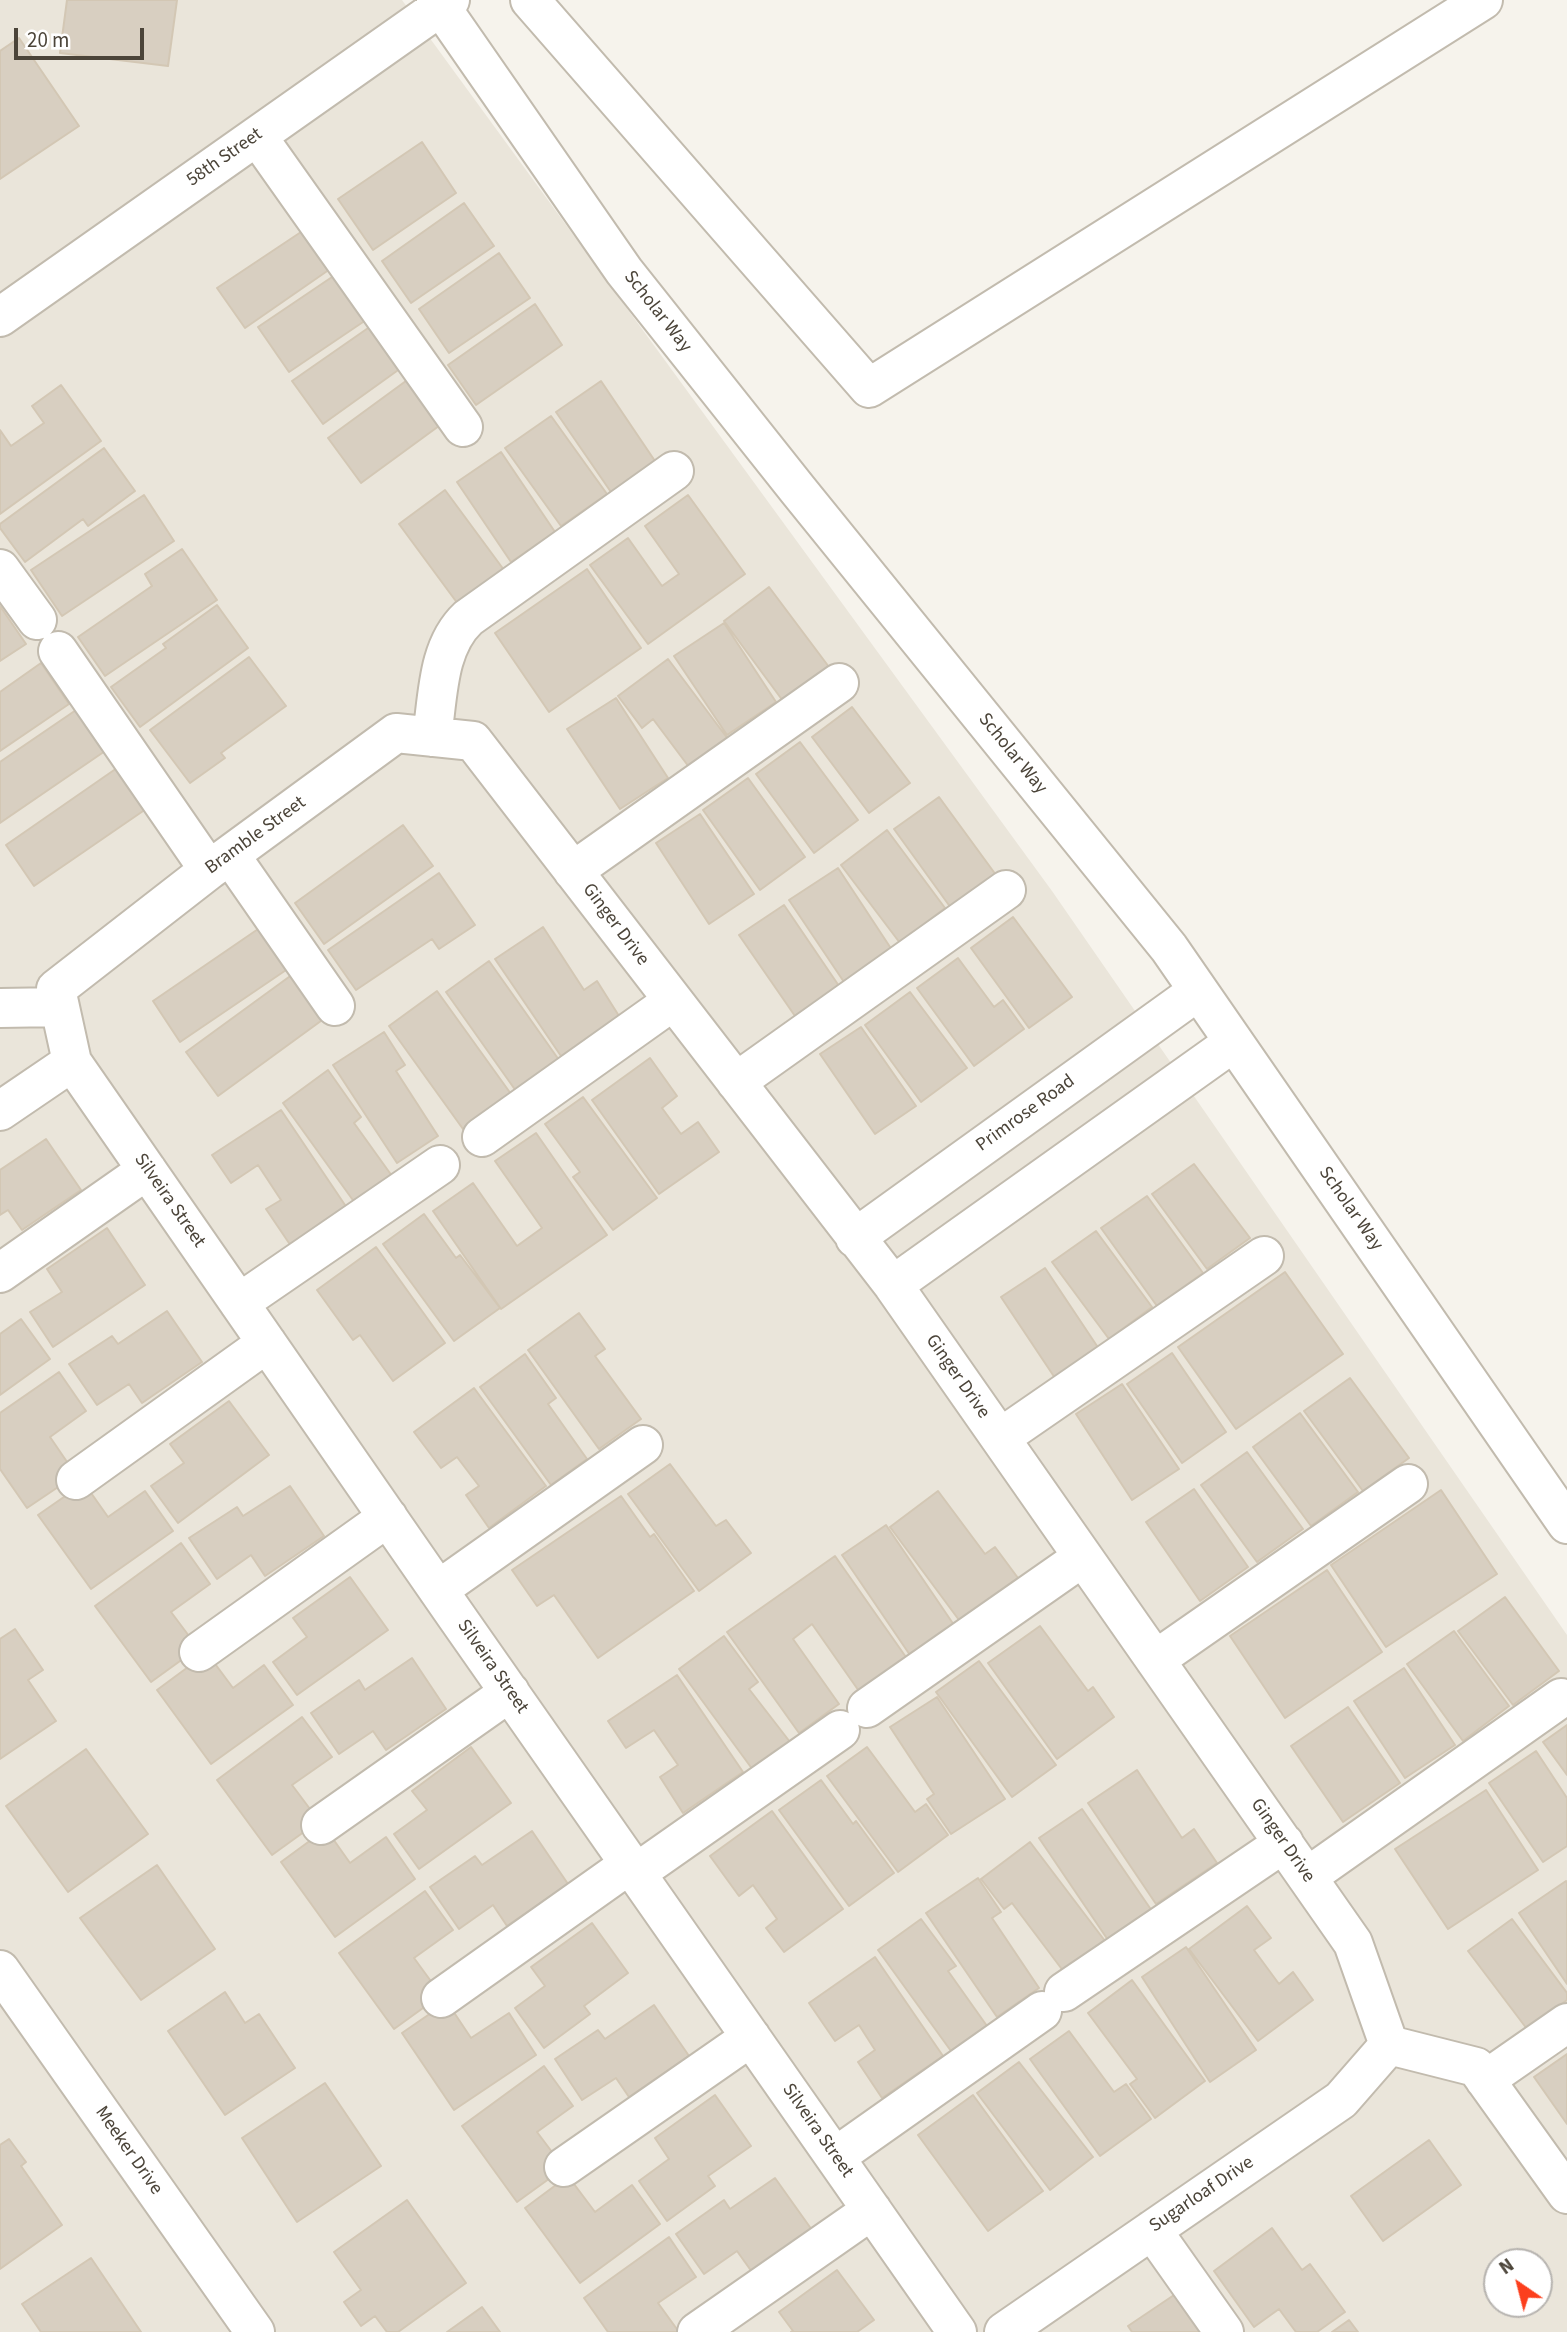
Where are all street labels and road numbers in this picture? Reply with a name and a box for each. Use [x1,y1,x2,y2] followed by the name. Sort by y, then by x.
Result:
[183,124,267,192] street label: 58th Street
[618,267,696,357] street label: Scholar Way
[973,709,1051,799] street label: Scholar Way
[201,792,311,880] street label: Bramble Street
[577,879,653,971] street label: Ginger Drive
[972,1071,1080,1157] street label: Primrose Road
[128,1150,210,1252] street label: Silveira Street
[1313,1163,1387,1255] street label: Scholar Way
[920,1331,994,1423] street label: Ginger Drive
[451,1616,533,1718] street label: Silveira Street
[1245,1795,1319,1887] street label: Ginger Drive
[776,2080,858,2182] street label: Silveira Street
[89,2102,167,2200] street label: Meeker Drive
[1146,2152,1258,2238] street label: Sugarloaf Drive

